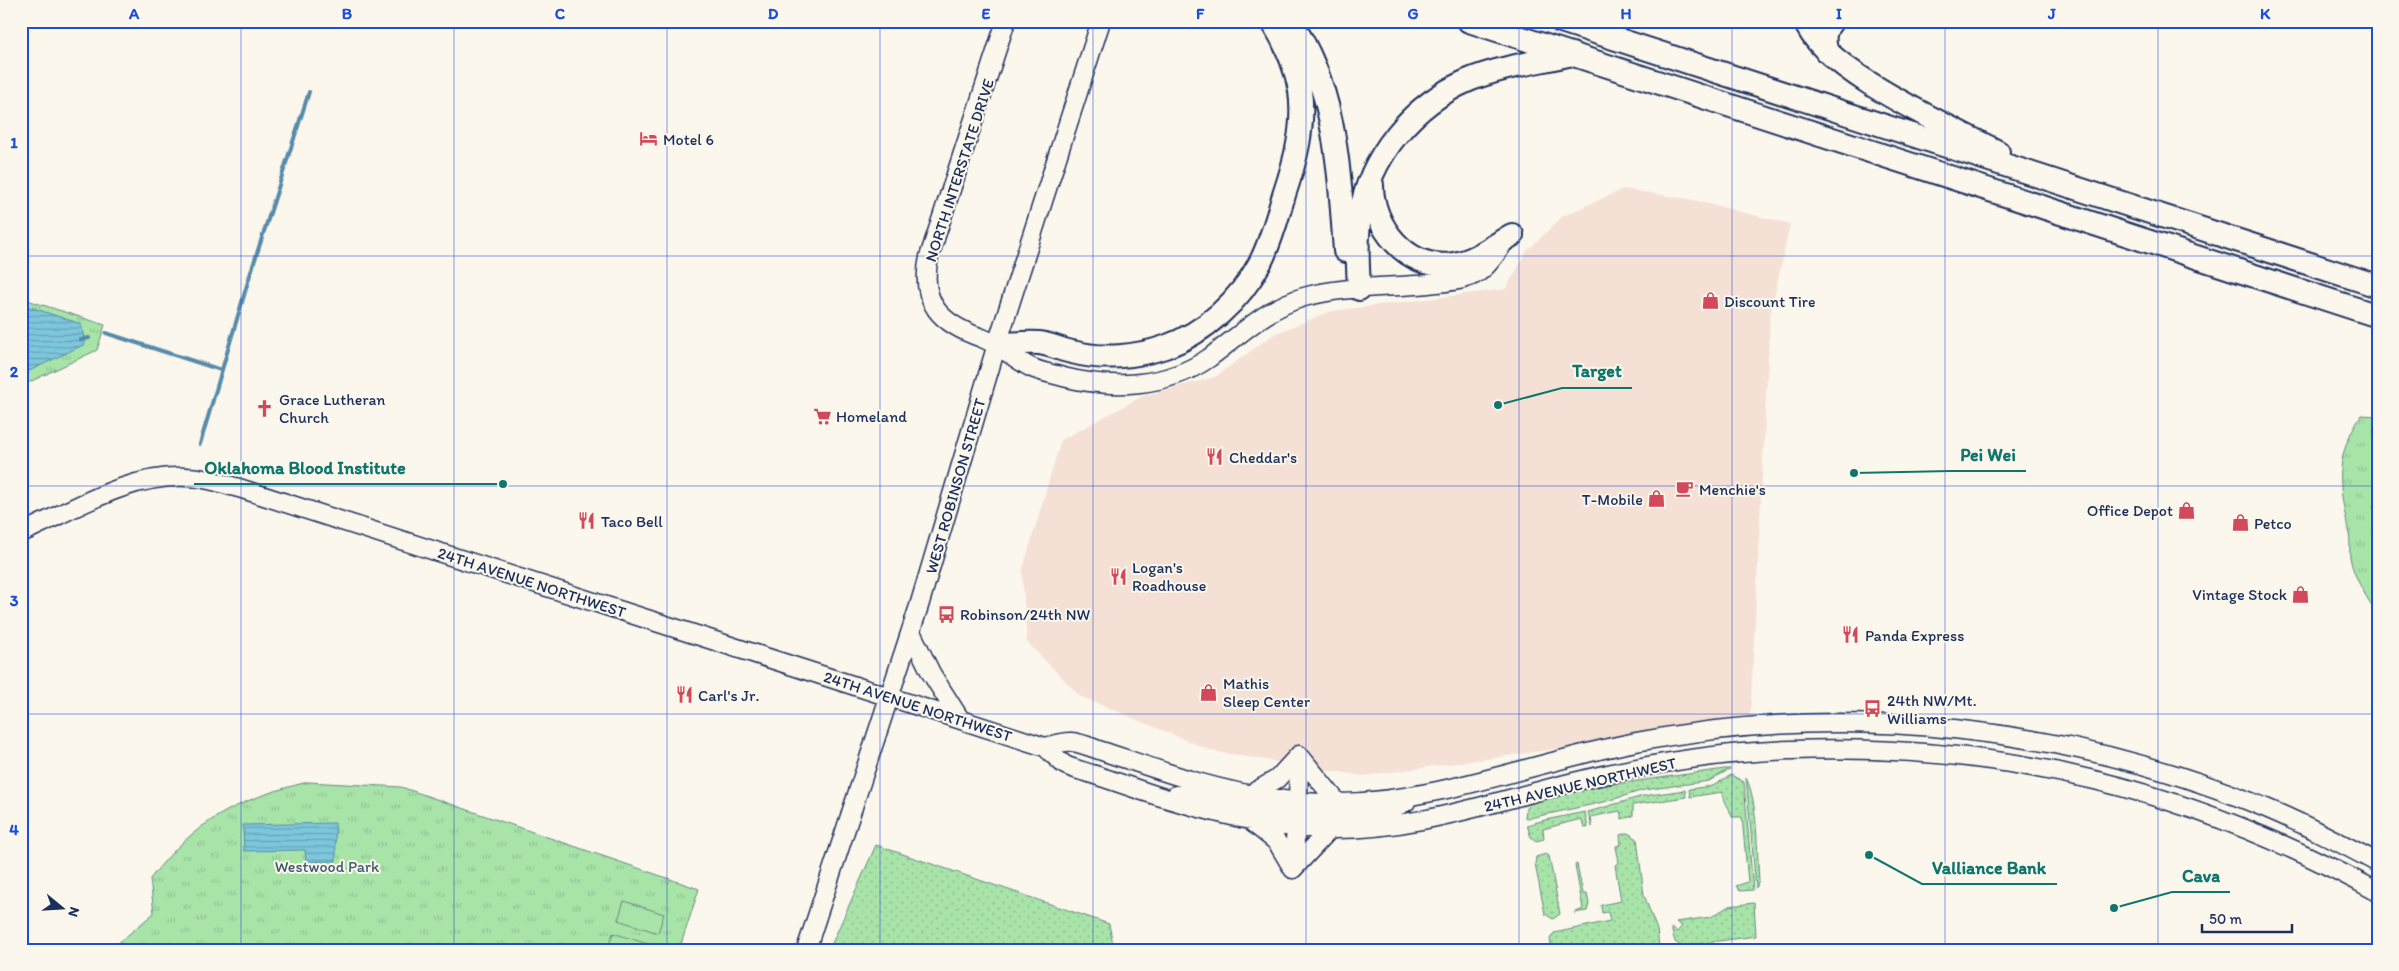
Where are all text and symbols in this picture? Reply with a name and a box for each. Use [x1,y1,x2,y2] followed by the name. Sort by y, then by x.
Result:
[128,4,140,23] text: A
[342,4,353,23] text: B
[555,4,566,23] text: C
[768,4,779,23] text: D
[982,4,991,23] text: E
[1196,4,1205,23] text: F
[1407,4,1419,23] text: G
[1620,4,1632,23] text: H
[1836,4,1842,23] text: I
[2047,4,2056,23] text: J
[2260,4,2271,23] text: K
[921,76,998,264] street label: NORTH INTERSTATE DRIVE
[639,129,659,149] hotel icon: Motel 6
[663,130,714,149] place label: Motel 6
[10,133,18,152] text: 1
[1700,291,1720,311] shop icon: Discount Tire
[1724,292,1816,311] place label: Discount Tire
[1562,355,1632,388] callout: Target
[1571,360,1622,382] text: Target
[10,362,19,381] text: 2
[279,390,385,427] place label: Grace Lutheran Church
[921,396,990,576] street label: WEST ROBINSON STREET
[255,398,275,418] church icon: Grace Lutheran Church
[812,406,832,426] supermarket icon: Homeland
[836,407,907,426] place label: Homeland
[1951,438,2026,471] callout: Pei Wei
[1960,444,2016,466] text: Pei Wei
[1205,447,1225,467] restaurant icon: Cheddar's
[1229,448,1297,467] place label: Cheddar's
[194,451,415,484] callout: Oklahoma Blood Institute
[204,457,406,479] text: Oklahoma Blood Institute
[1675,479,1695,499] cafe icon: Menchie's
[1699,480,1766,499] place label: Menchie's
[1647,489,1667,509] shop icon: T-Mobile
[1582,490,1643,509] place label: T-Mobile
[2177,500,2197,520] shop icon: Office Depot
[2087,501,2173,520] place label: Office Depot
[577,511,597,531] restaurant icon: Taco Bell
[601,512,663,531] place label: Taco Bell
[2230,513,2250,533] shop icon: Petco
[2254,514,2292,533] place label: Petco
[435,543,628,622] street label: 24TH AVENUE NORTHWEST
[1132,558,1206,595] place label: Logan's Roadhouse
[1108,566,1128,586] restaurant icon: Logan's Roadhouse
[2291,584,2311,604] shop icon: Vintage Stock
[2192,585,2288,604] place label: Vintage Stock
[10,591,19,610] text: 3
[936,604,956,624] bus stop icon: Robinson/24th NW
[960,605,1090,624] place label: Robinson/24th NW
[1841,625,1861,645] restaurant icon: Panda Express
[1865,626,1964,645] place label: Panda Express
[821,667,1014,746] street label: 24TH AVENUE NORTHWEST
[1223,674,1310,711] place label: Mathis Sleep Center
[1199,682,1219,702] shop icon: Mathis Sleep Center
[674,685,694,705] restaurant icon: Carl's Jr.
[698,686,759,705] place label: Carl's Jr.
[1887,691,1977,728] place label: 24th NW/Mt. Williams
[1863,699,1883,719] bus stop icon: 24th NW/Mt. Williams
[1482,753,1678,816] street label: 24TH AVENUE NORTHWEST
[9,820,19,839] text: 4
[1922,851,2057,884] callout: Valliance Bank
[275,857,380,876] park label: Westwood Park
[1932,857,2047,879] text: Valliance Bank
[2172,859,2230,892] callout: Cava
[2182,865,2220,887] text: Cava
[38,884,88,934] north arrow
[2202,901,2292,933] scale bar
[64,905,83,919] text: N
[2209,910,2242,928] text: 50 m

